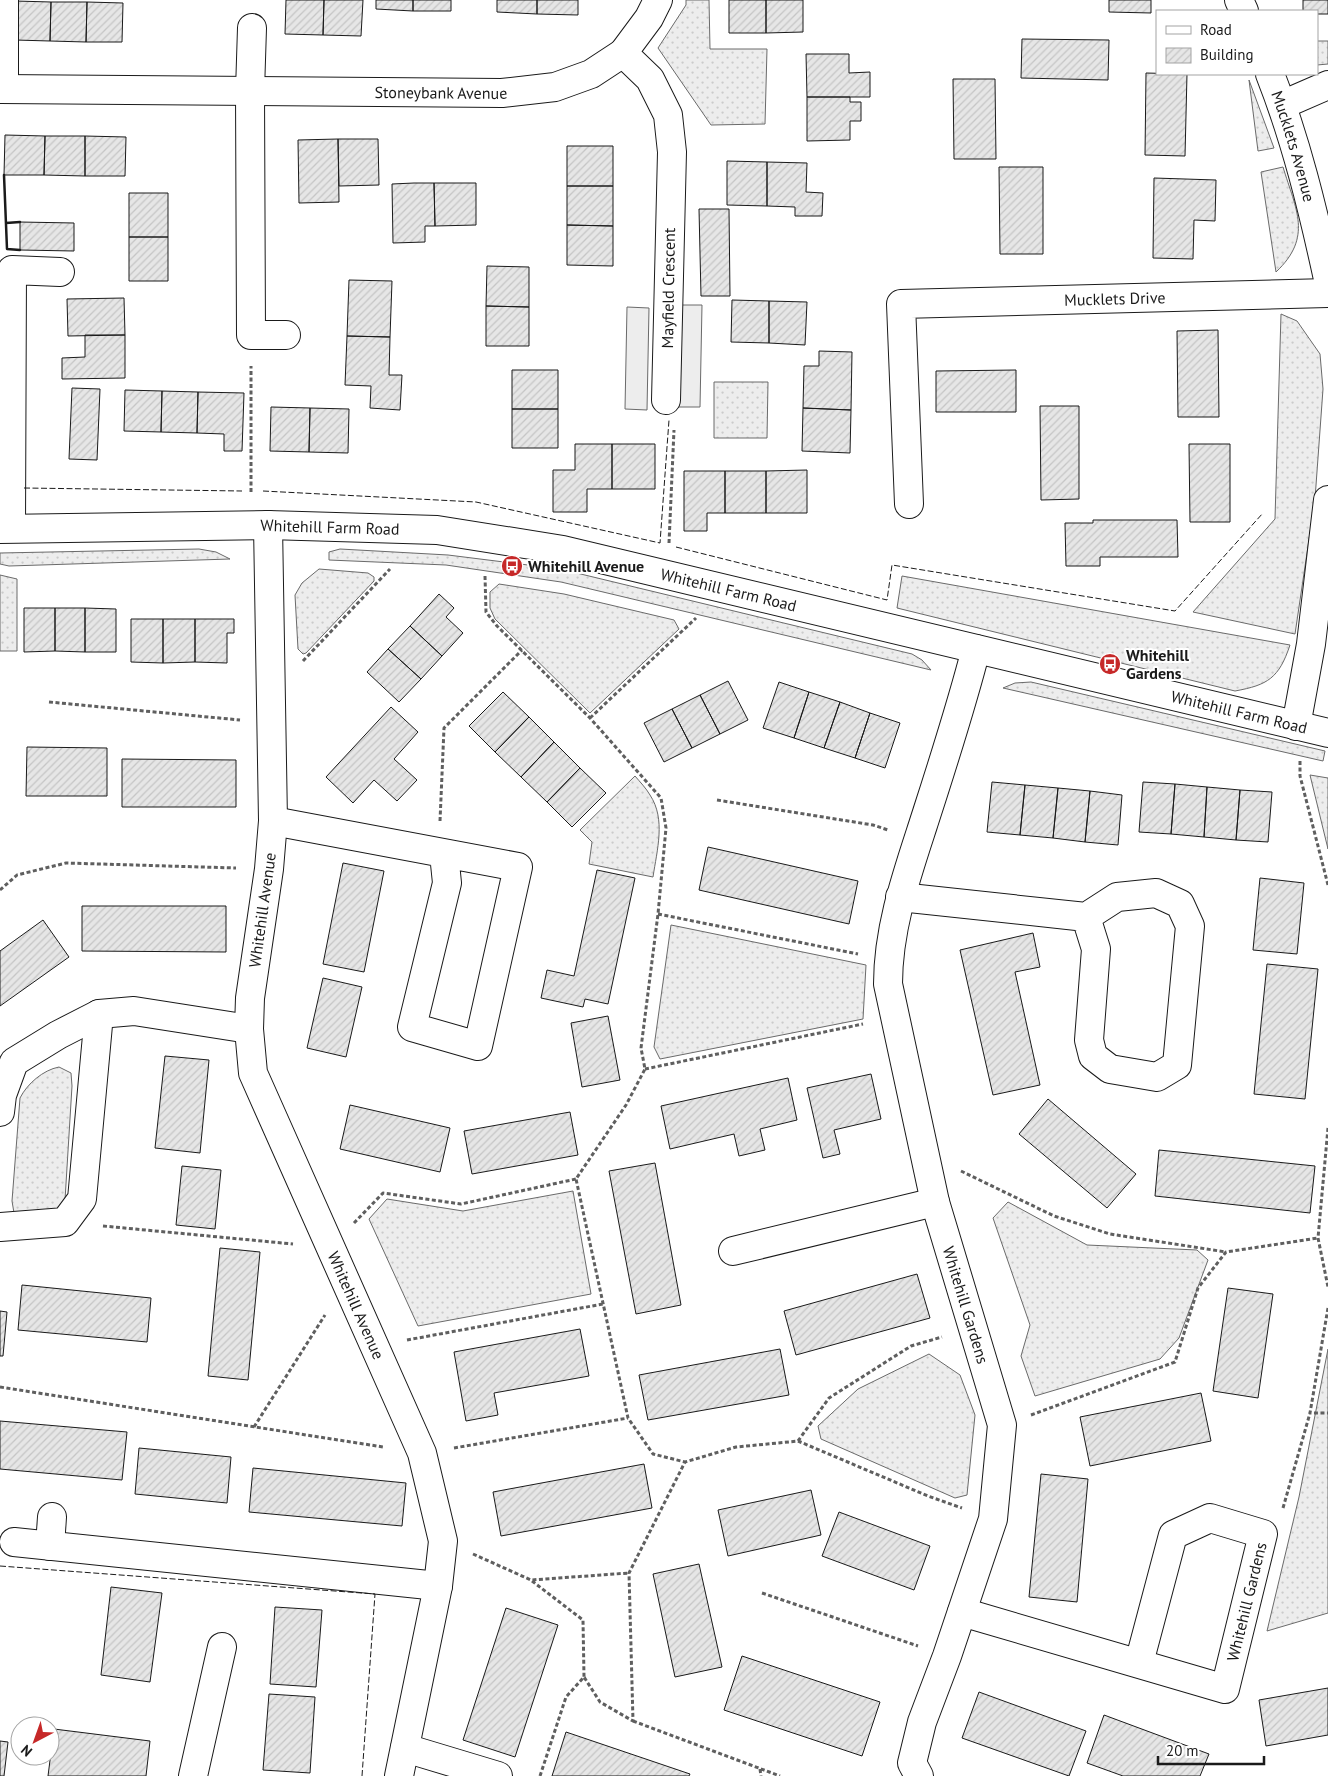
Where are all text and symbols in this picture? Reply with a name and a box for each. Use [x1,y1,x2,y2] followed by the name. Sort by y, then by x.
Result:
[1156,10,1318,75] legend
[1200,20,1232,39] text: Road
[1200,45,1254,64] text: Building
[375,82,508,103] street label: Stoneybank Avenue
[1267,88,1320,204] street label: Mucklets Avenue
[657,227,679,349] street label: Mayfield Crescent
[1064,287,1166,310] street label: Mucklets Drive
[260,515,400,539] street label: Whitehill Farm Road
[500,554,524,578] bus stop icon: Whitehill Avenue
[528,556,644,576] place label: Whitehill Avenue
[659,564,799,616] street label: Whitehill Farm Road
[1126,645,1189,683] place label: Whitehill Gardens
[1098,652,1122,676] bus stop icon: Whitehill Gardens
[1169,686,1309,738] street label: Whitehill Farm Road
[244,851,280,969] street label: Whitehill Avenue
[939,1244,993,1366] street label: Whitehill Gardens
[324,1248,389,1362] street label: Whitehill Avenue
[1222,1540,1271,1663] street label: Whitehill Gardens
[10,1716,60,1766] north arrow
[1158,1734,1264,1766] scale bar
[17,1741,36,1761] text: N
[1166,1741,1199,1760] text: 20 m

